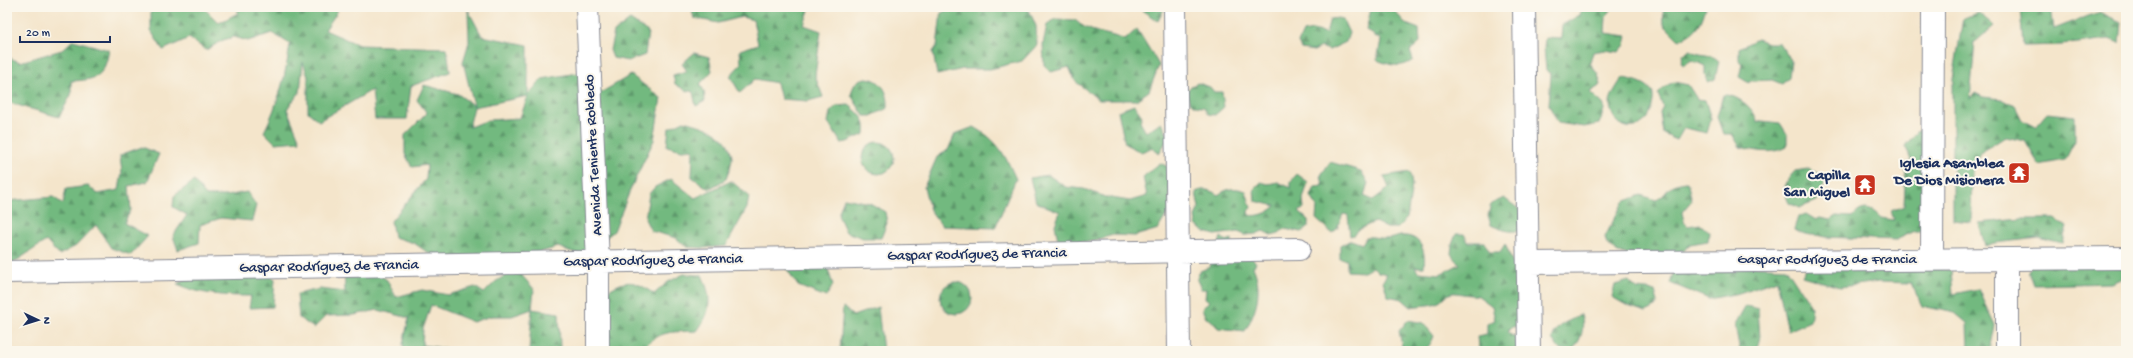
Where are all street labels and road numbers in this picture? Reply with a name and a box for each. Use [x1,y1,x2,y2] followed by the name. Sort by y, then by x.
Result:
[581,74,607,236] street label: Avenida Teniente Robledo
[887,244,1068,266] street label: Gaspar Rodríguez de Francia
[563,250,744,272] street label: Gaspar Rodríguez de Francia
[1737,251,1917,269] street label: Gaspar Rodríguez de Francia
[239,256,420,278] street label: Gaspar Rodríguez de Francia

